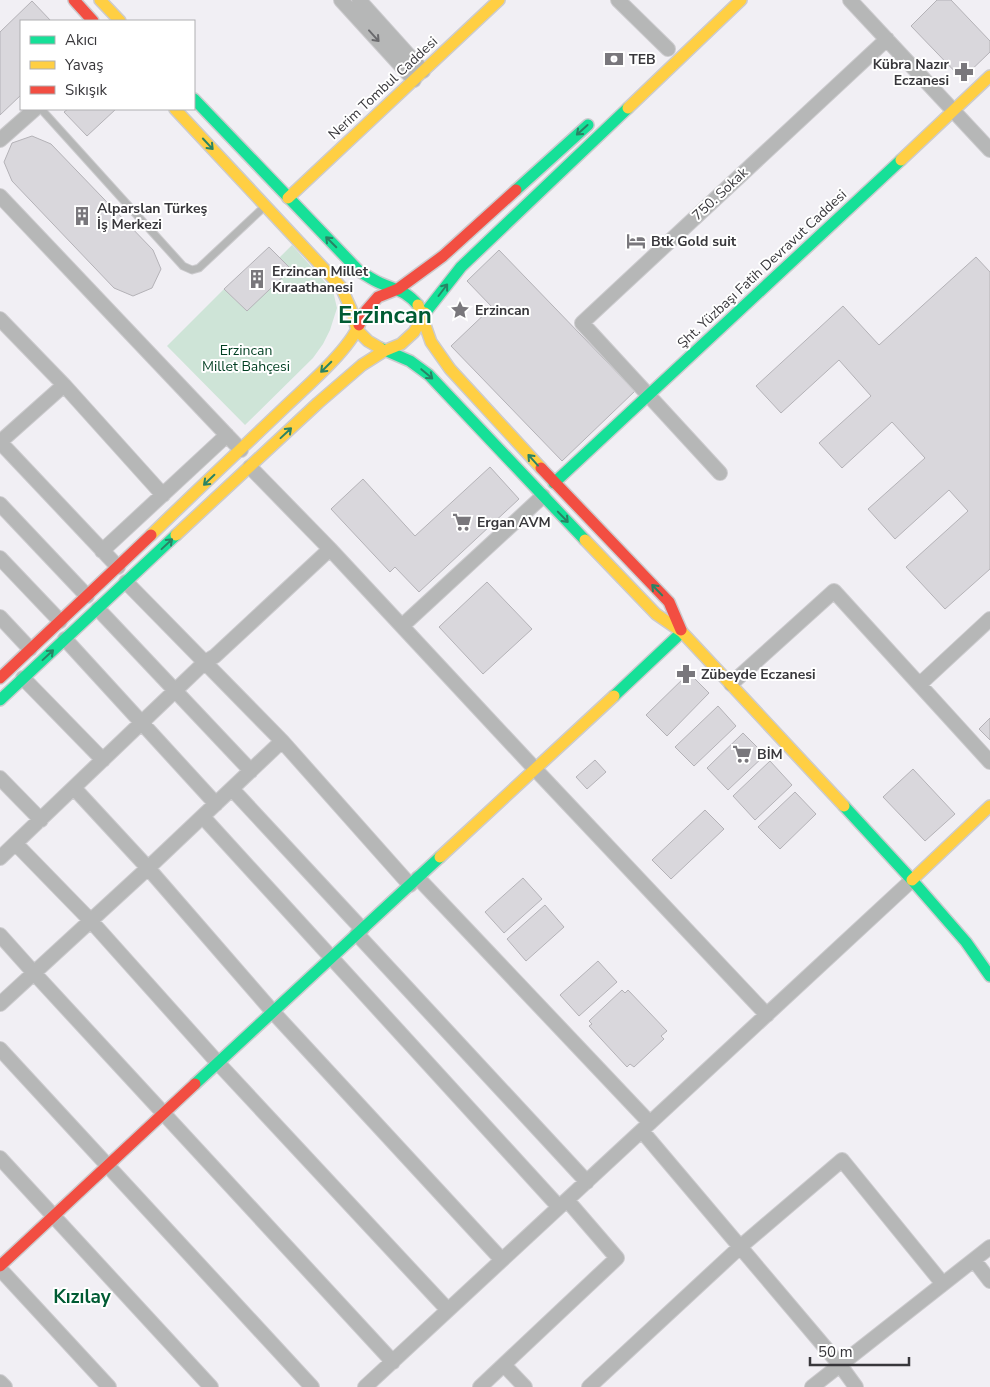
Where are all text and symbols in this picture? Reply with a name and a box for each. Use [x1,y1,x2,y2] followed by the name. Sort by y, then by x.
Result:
[20,20,195,110] legend
[65,30,97,50] text: Akıcı
[368,30,380,42] one-way arrow
[324,32,442,144] street label: Nerim Tombul Caddesi
[603,48,625,70] bank icon: TEB
[629,50,656,69] place label: TEB
[64,55,103,75] text: Yavaş
[873,55,950,90] place label: Kübra Nazır Eczanesi
[953,61,975,83] pharmacy icon: Kübra Nazır Eczanesi
[65,80,107,100] text: Sıkışık
[575,124,588,136] one-way arrow
[202,138,214,151] one-way arrow
[688,163,753,225] street label: 750. Sokak
[673,185,851,353] street label: Şht. Yüzbaşı Fatih Devravut Caddesi
[97,199,207,234] place label: Alparslan Türkeş İş Merkezi
[71,205,93,227] building icon: Alparslan Türkeş İş Merkezi
[625,230,647,252] hotel icon: Btk Gold suit
[651,232,737,251] place label: Btk Gold suit
[324,236,337,248] one-way arrow
[272,262,369,297] place label: Erzincan Millet Kıraathanesi
[246,268,268,290] building icon: Erzincan Millet Kıraathanesi
[437,284,448,297] one-way arrow
[338,299,432,331] district label: Erzincan
[449,299,471,321] place icon: Erzincan
[475,301,530,320] place label: Erzincan
[202,341,290,376] park label: Erzincan Millet Bahçesi
[320,361,332,374] one-way arrow
[420,368,433,379] one-way arrow
[280,427,293,439] one-way arrow
[527,454,539,467] one-way arrow
[202,474,215,486] one-way arrow
[451,511,473,533] supermarket icon: Ergan AVM
[557,511,569,523] one-way arrow
[477,513,551,532] place label: Ergan AVM
[161,538,174,550] one-way arrow
[651,584,663,597] one-way arrow
[42,649,55,661] one-way arrow
[675,663,697,685] pharmacy icon: Zübeyde Eczanesi
[701,665,816,684] place label: Zübeyde Eczanesi
[731,743,753,765] supermarket icon: BİM
[757,745,783,764] place label: BİM
[53,1284,112,1310] district label: Kızılay
[810,1334,909,1366] scale bar
[818,1342,853,1362] text: 50 m

